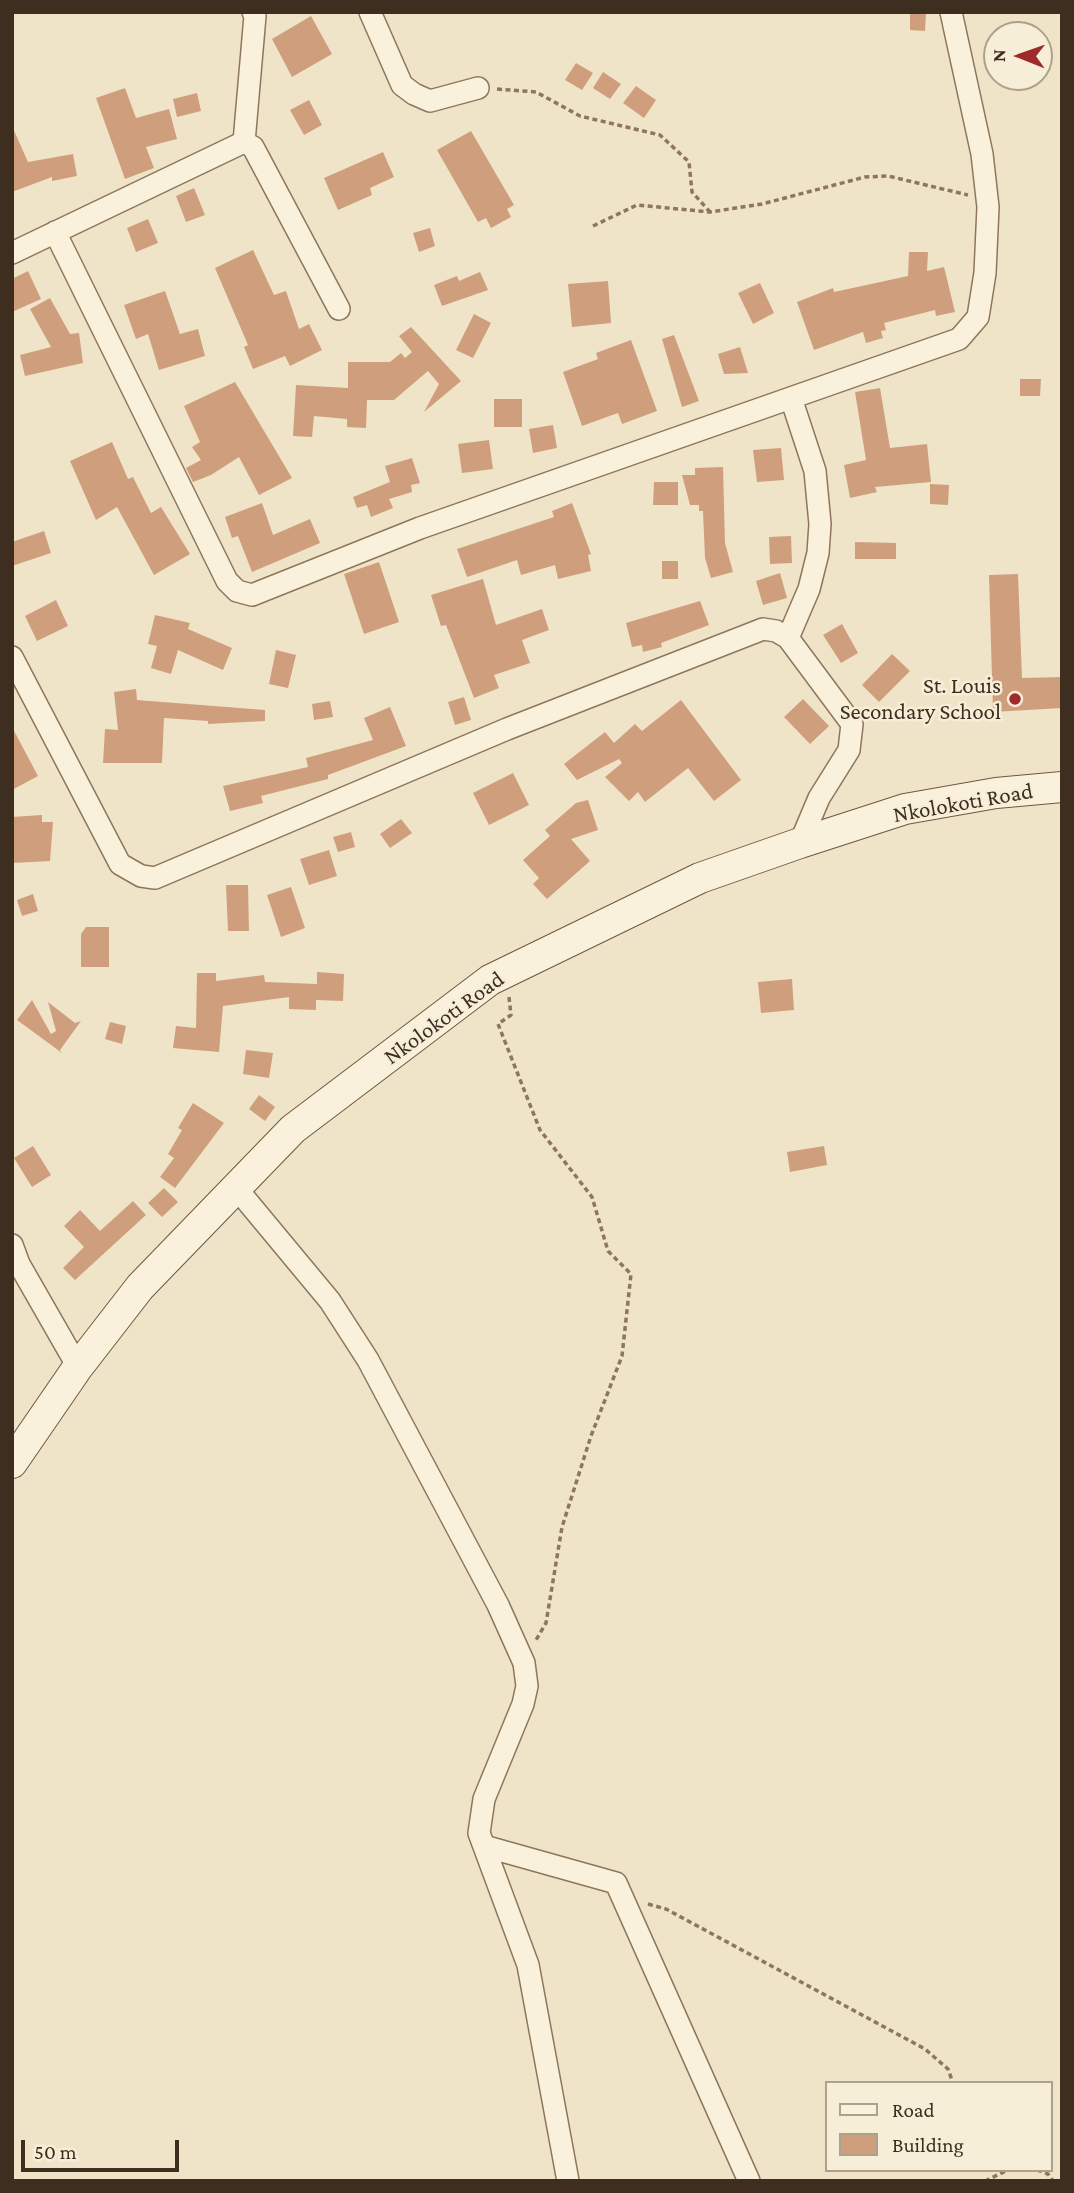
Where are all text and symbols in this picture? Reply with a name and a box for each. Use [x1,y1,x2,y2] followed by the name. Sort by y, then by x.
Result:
[983,21,1053,91] north arrow
[988,49,1009,62] text: N
[840,672,1001,726] place label: St. Louis Secondary School
[1007,691,1023,707] marker: St. Louis Secondary School
[891,777,1035,829] street label: Nkolokoti Road
[379,965,509,1071] street label: Nkolokoti Road
[825,2081,1053,2172] legend
[892,2098,935,2122] text: Road
[24,2126,182,2170] scale bar
[892,2133,964,2157] text: Building
[34,2140,77,2164] text: 50 m

